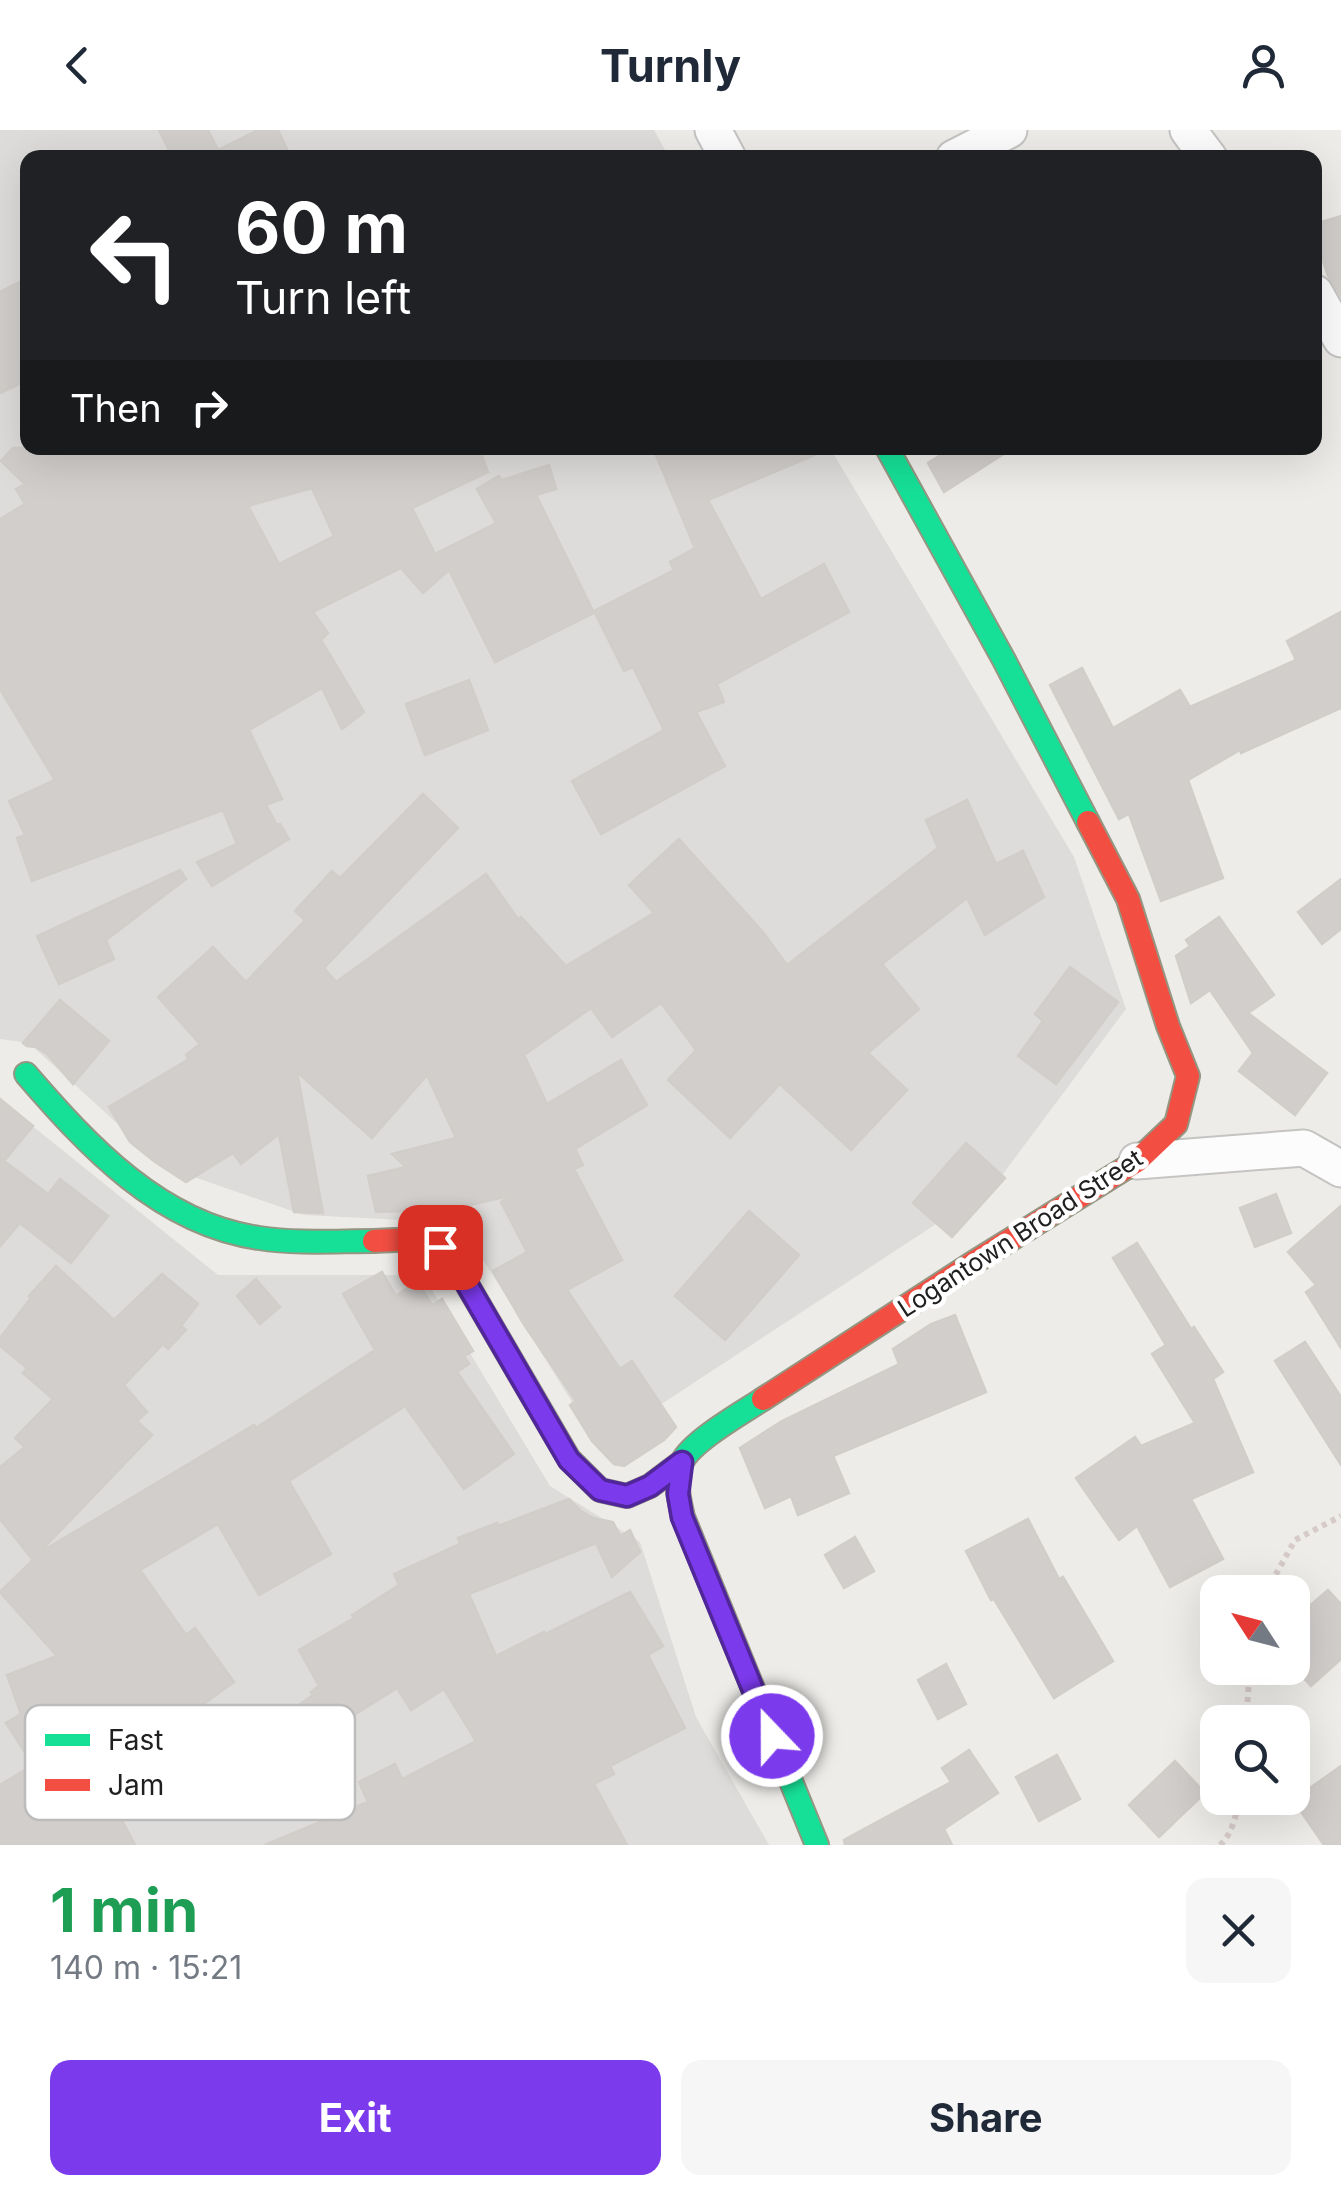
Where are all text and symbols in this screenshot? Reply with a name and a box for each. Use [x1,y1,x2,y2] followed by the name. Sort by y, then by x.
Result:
[50,38,105,93] icon: back
[600,38,741,93] text: Turnly
[1236,38,1291,93] icon: person
[235,185,408,270] text: 60 m
[70,190,200,320] icon: left
[235,270,411,325] text: Turn left
[182,380,237,435] icon: right
[70,385,162,431] text: Then
[892,1143,1148,1323] street label: Logantown Broad Street
[398,1205,483,1290] pin
[413,1220,468,1275] icon: arrive
[1200,1575,1310,1685] north arrow
[1200,1575,1310,1815] map controls
[720,1684,824,1788] position arrow
[25,1705,355,1820] legend
[1200,1705,1310,1815] button: search
[108,1723,164,1757] text: Fast
[108,1768,164,1802] text: Jam
[50,1874,198,1946] text: 1 min
[1186,1878,1291,1983] button: close
[50,1948,242,1987] text: 140 m · 15:21
[50,2060,661,2175] button: Exit
[681,2060,1291,2175] button: Share

